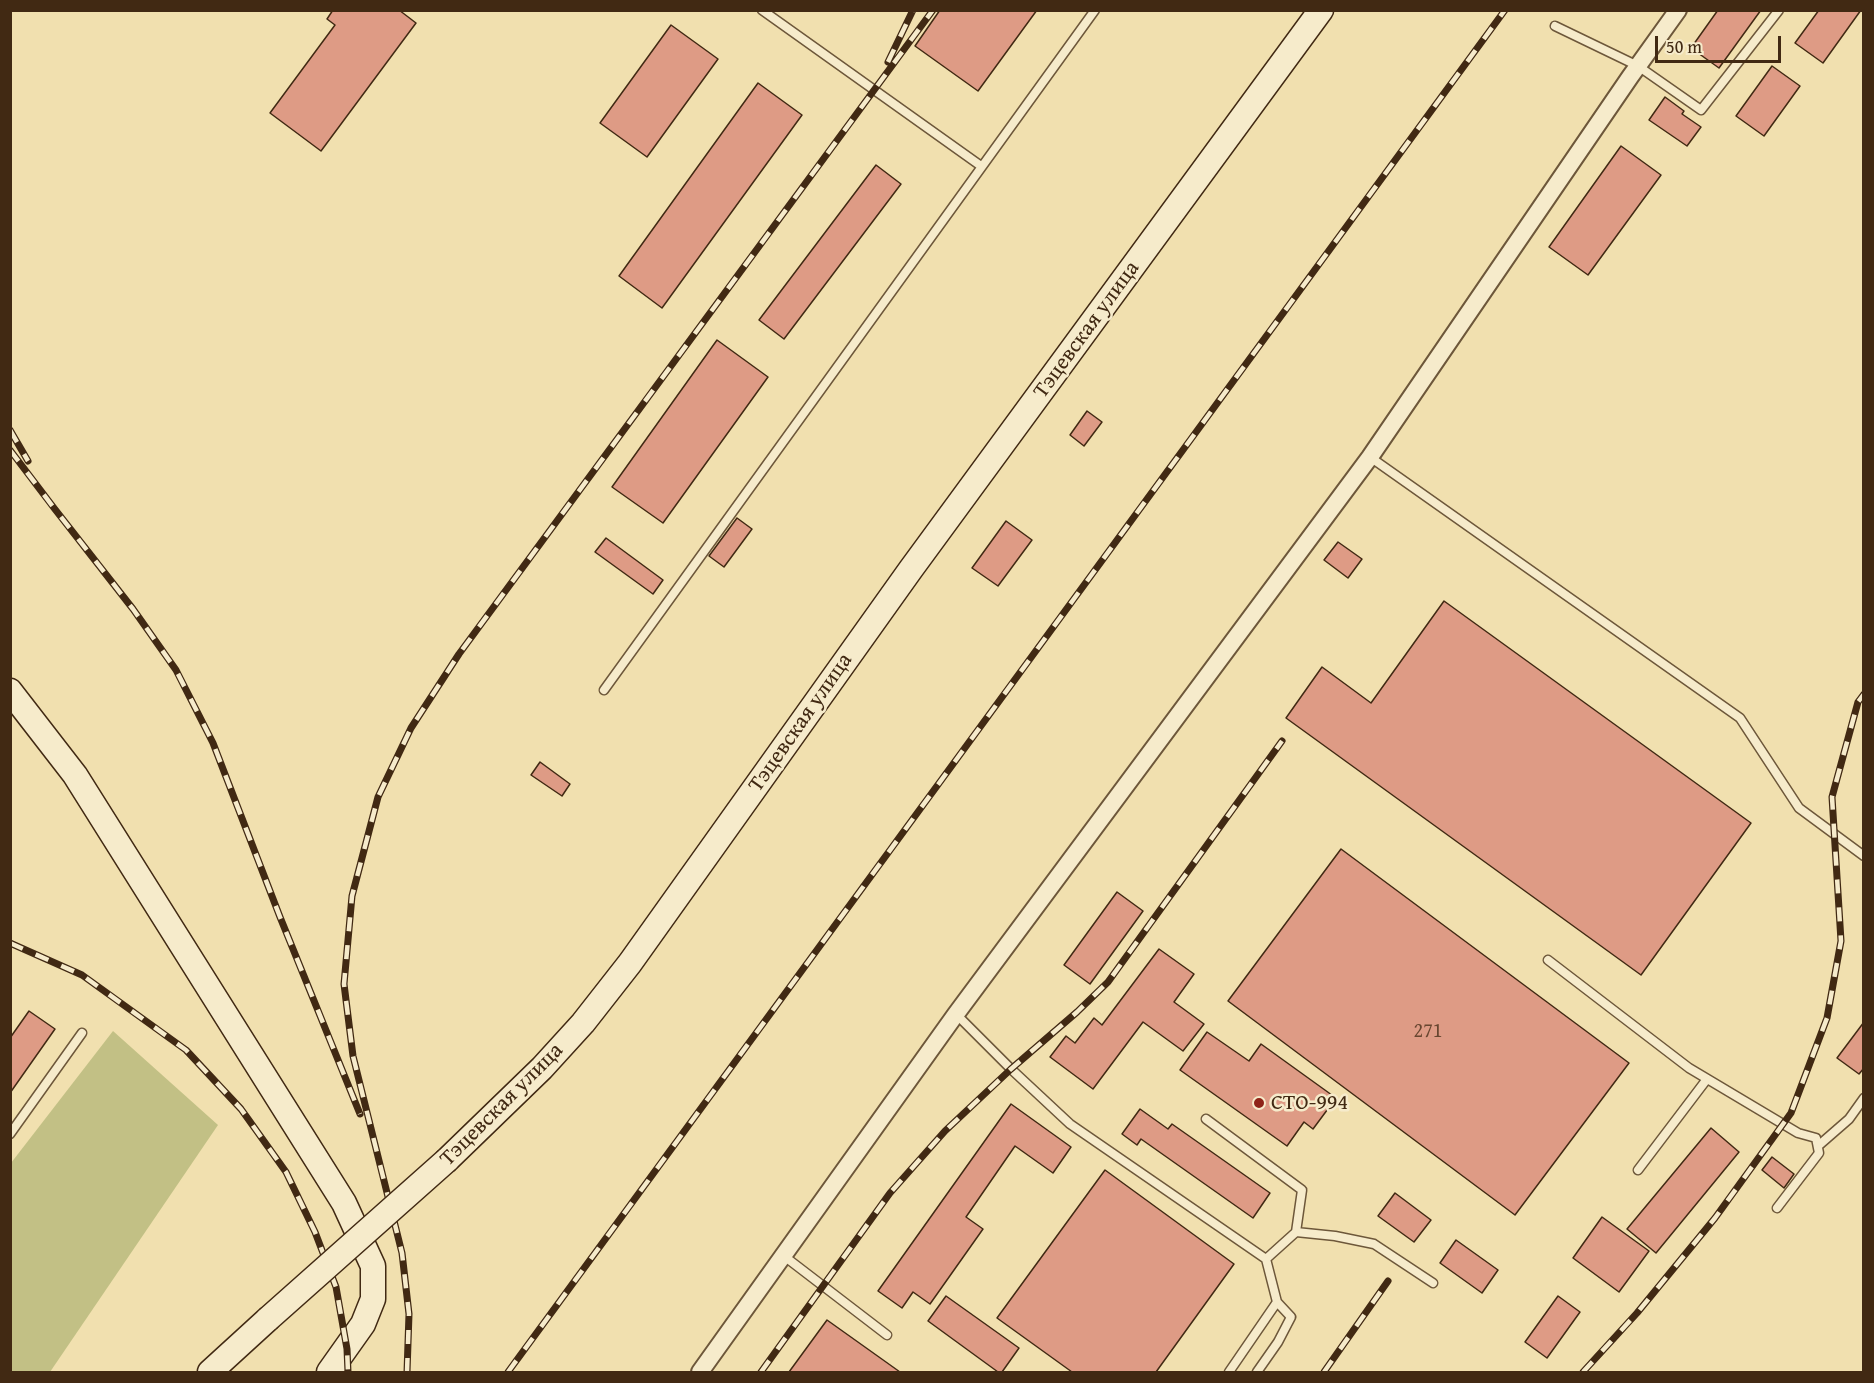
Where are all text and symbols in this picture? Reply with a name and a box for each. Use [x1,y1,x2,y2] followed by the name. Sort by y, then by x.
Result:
[1658,24,1784,62] scale bar
[1666,33,1702,60] text: 50 m
[1028,256,1146,404] street label: Тэцевская улица
[743,649,859,797] street label: Тэцевская улица
[1414,1020,1442,1044] house number: 271
[435,1038,569,1172] street label: Тэцевская улица
[1271,1090,1348,1116] place label: СТО-994
[1252,1096,1266,1110] marker: СТО-994

